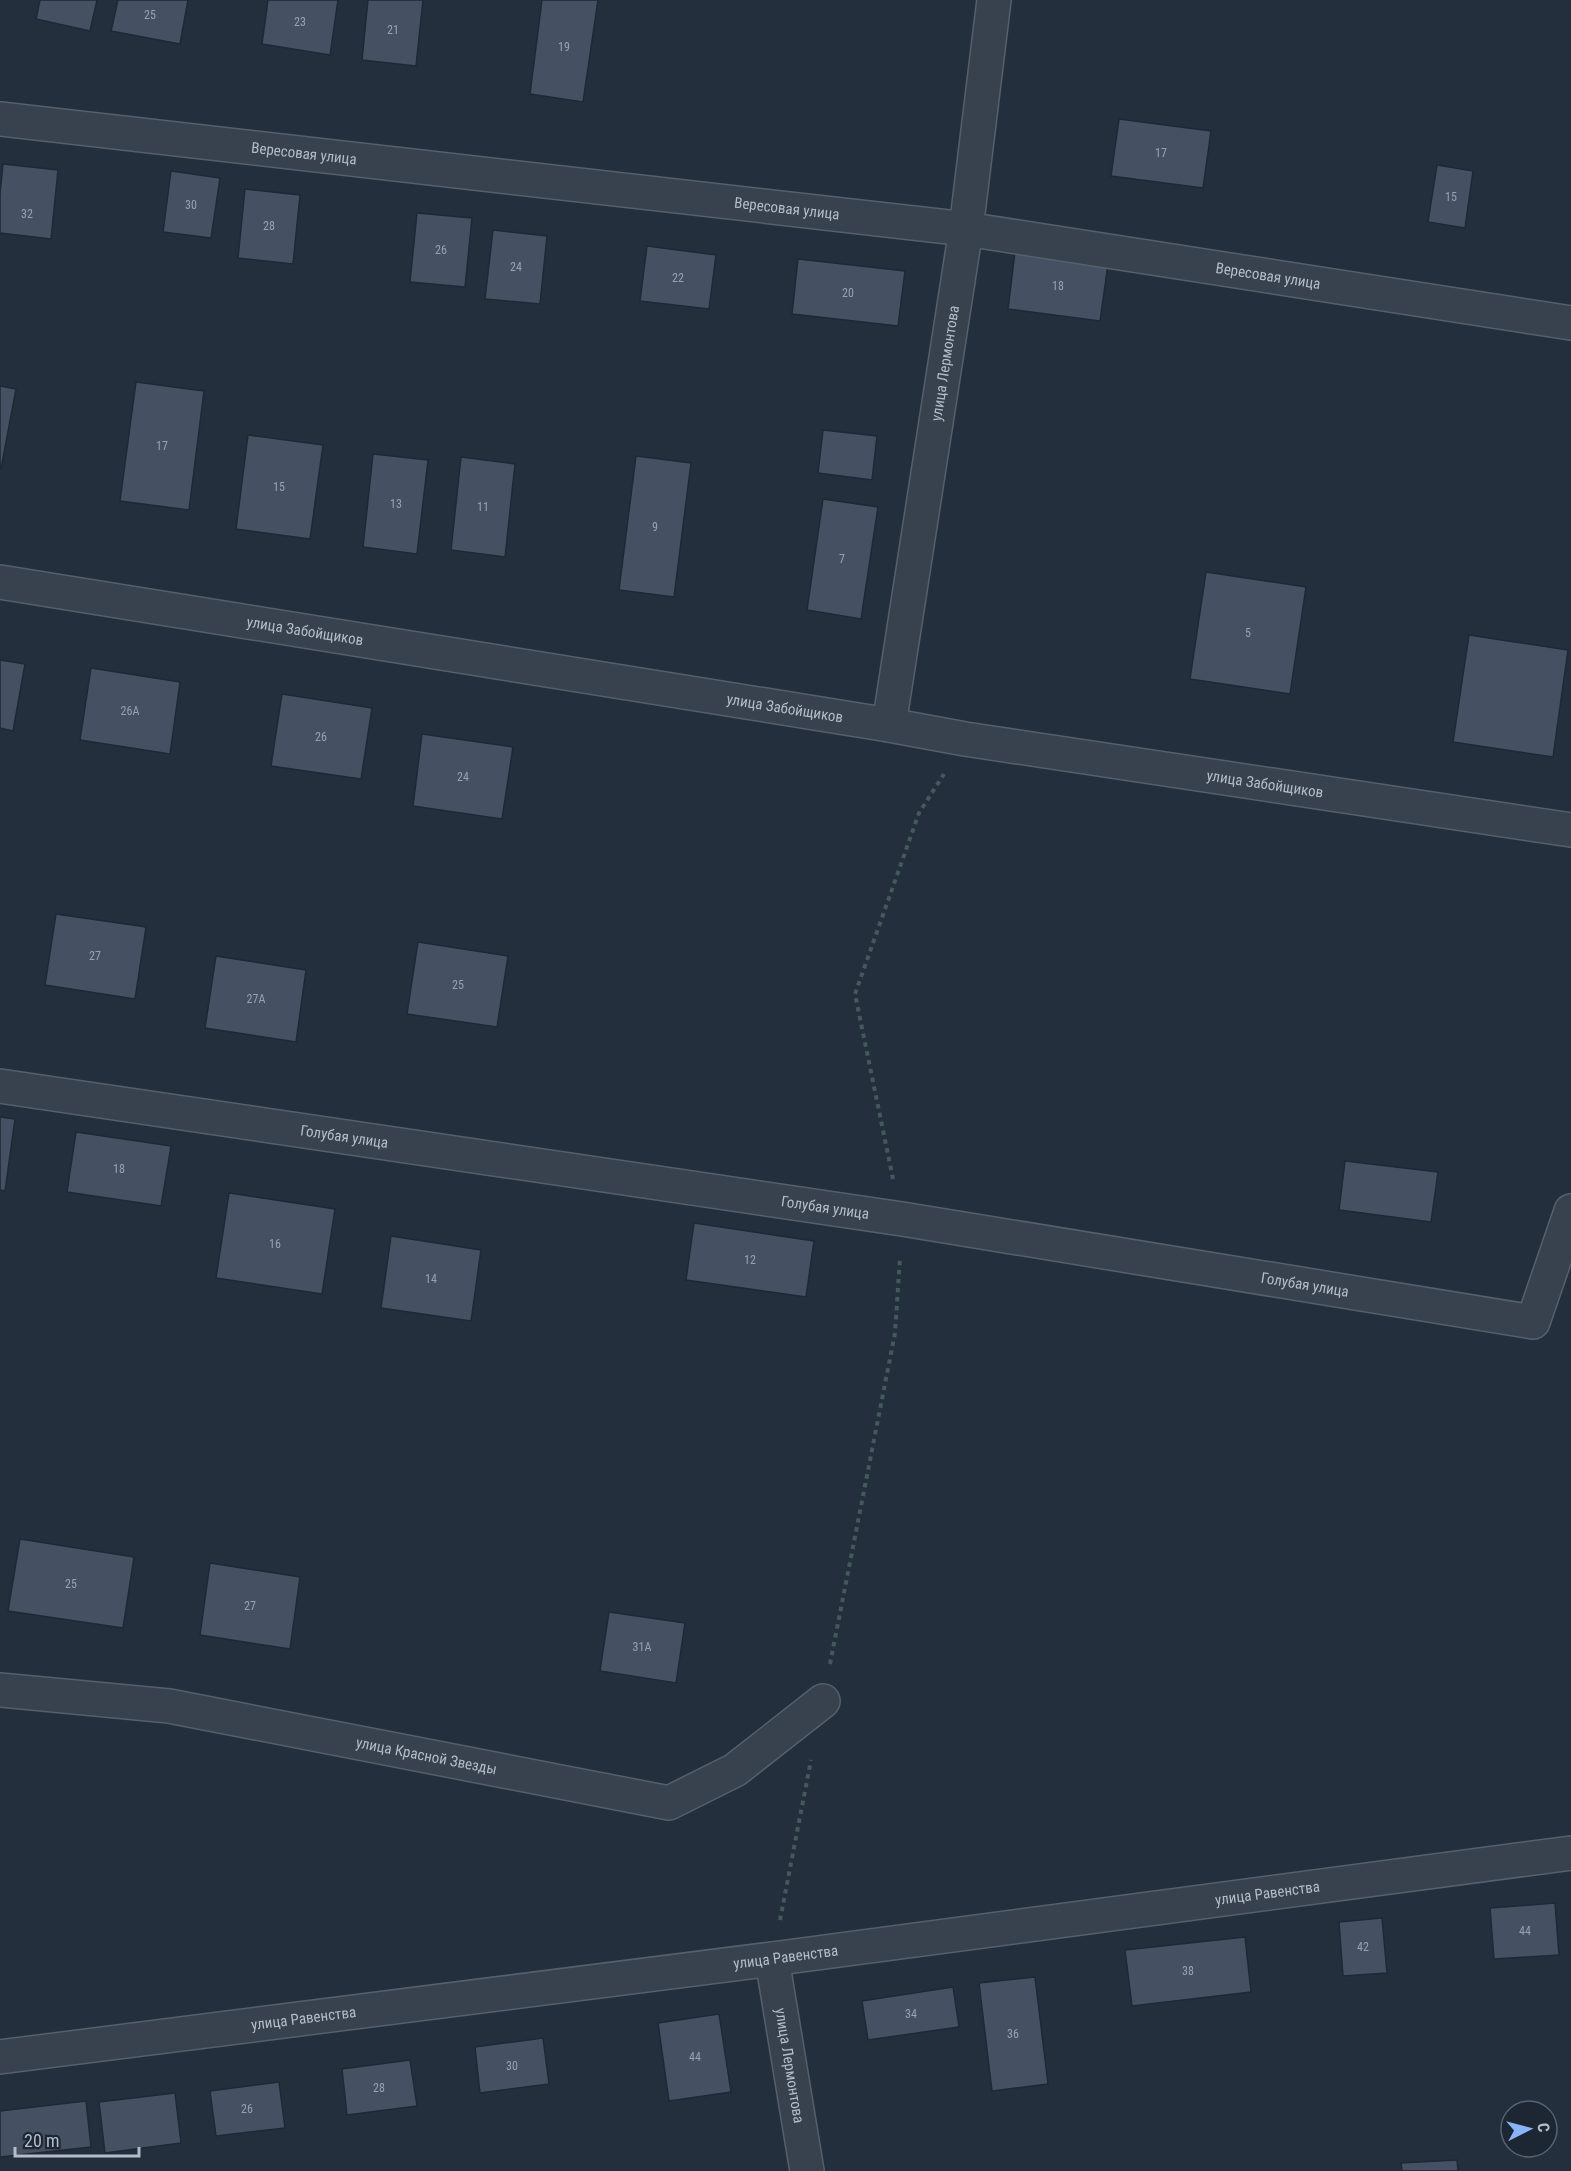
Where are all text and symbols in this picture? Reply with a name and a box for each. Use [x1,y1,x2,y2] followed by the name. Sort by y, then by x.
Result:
[144,8,156,22] house number: 25
[294,15,306,29] house number: 23
[387,23,399,37] house number: 21
[558,40,570,54] house number: 19
[250,139,358,169] street label: Вересовая улица
[1155,146,1167,160] house number: 17
[1445,190,1457,204] house number: 15
[733,194,841,224] street label: Вересовая улица
[185,198,197,212] house number: 30
[21,207,33,221] house number: 32
[263,219,275,233] house number: 28
[435,243,447,257] house number: 26
[1214,259,1322,293] street label: Вересовая улица
[510,260,522,274] house number: 24
[672,271,684,285] house number: 22
[1052,279,1064,293] house number: 18
[842,286,854,300] house number: 20
[927,304,963,422] street label: улица Лермонтова
[156,439,168,453] house number: 17
[273,480,285,494] house number: 15
[390,497,402,511] house number: 13
[477,500,489,514] house number: 11
[652,520,658,534] house number: 9
[839,552,845,566] house number: 7
[245,613,365,649] street label: улица Забойщиков
[1245,626,1251,640] house number: 5
[725,690,844,726] street label: улица Забойщиков
[121,704,139,718] house number: 26А
[315,730,327,744] house number: 26
[1205,766,1325,802] street label: улица Забойщиков
[457,770,469,784] house number: 24
[89,949,101,963] house number: 27
[452,978,464,992] house number: 25
[247,992,265,1006] house number: 27А
[299,1121,389,1152] street label: Голубая улица
[113,1162,125,1176] house number: 18
[780,1192,870,1223] street label: Голубая улица
[269,1237,281,1251] house number: 16
[744,1253,756,1267] house number: 12
[1260,1269,1350,1301] street label: Голубая улица
[425,1272,437,1286] house number: 14
[65,1577,77,1591] house number: 25
[244,1599,256,1613] house number: 27
[633,1640,651,1654] house number: 31А
[354,1733,498,1778] street label: улица Красной Звезды
[1214,1877,1321,1909] street label: улица Равенства
[1519,1924,1531,1938] house number: 44
[1357,1940,1369,1954] house number: 42
[732,1941,839,1973] street label: улица Равенства
[1182,1964,1194,1978] house number: 38
[250,2003,357,2034] street label: улица Равенства
[771,2007,808,2125] street label: улица Лермонтова
[905,2007,917,2021] house number: 34
[1007,2027,1019,2041] house number: 36
[689,2050,701,2064] house number: 44
[506,2059,518,2073] house number: 30
[373,2081,385,2095] house number: 28
[1499,2099,1559,2159] north arrow
[241,2102,253,2116] house number: 26
[15,2120,140,2158] scale bar
[1533,2122,1553,2133] text: С
[24,2130,59,2151] text: 20 m

